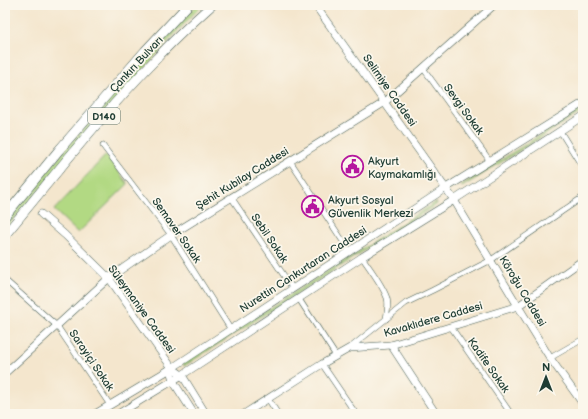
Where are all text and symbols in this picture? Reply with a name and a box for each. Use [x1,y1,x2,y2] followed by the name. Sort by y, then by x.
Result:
[107,34,166,95] street label: Çankırı Bulvarı
[360,52,419,129] street label: Selimiye Caddesi
[441,81,487,138] street label: Sevgi Sokak
[88,108,120,124] road number: D140
[193,145,291,212] street label: Şehit Kubilay Caddesi
[339,154,365,180] public building icon: Akyurt Kaymakamlığı
[368,155,436,181] place label: Akyurt Kaymakamlığı
[300,193,326,219] public building icon: Akyurt Sosyal Güvenlik Merkezi
[328,194,413,220] place label: Akyurt Sosyal Güvenlik Merkezi
[149,195,204,266] street label: Semaver Sokak
[248,211,291,266] street label: Sebil Sokak
[237,224,369,315] street label: Nurettin Cankurtaran Caddesi
[496,254,549,329] street label: Köroğu Caddesi
[105,263,178,356] street label: Süleymaniye Caddesi
[382,299,484,340] street label: Kavaklıdere Caddesi
[66,327,117,394] street label: Sarayiçi Sokak
[465,335,513,396] street label: Kadife Sokak
[526,357,566,397] north arrow
[542,361,550,374] text: N

